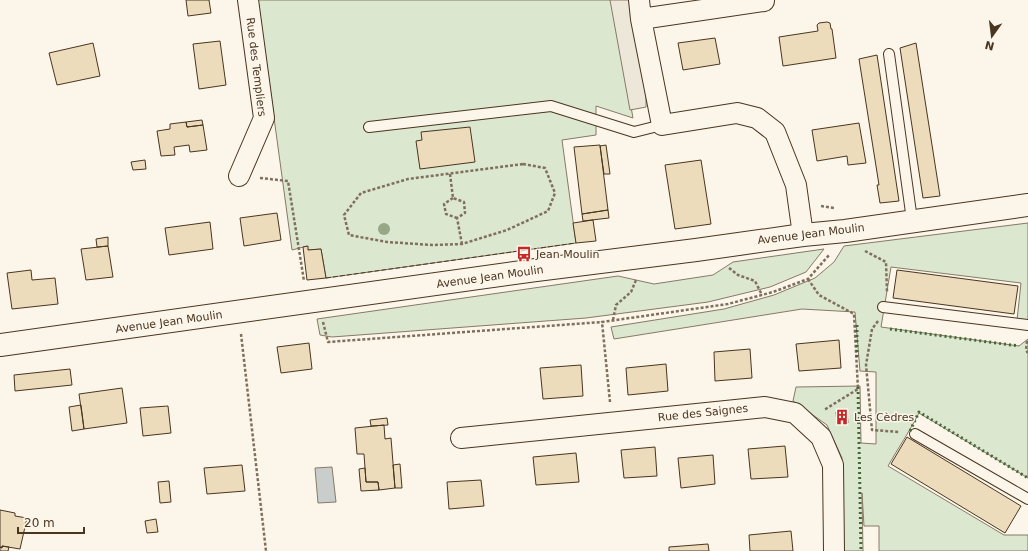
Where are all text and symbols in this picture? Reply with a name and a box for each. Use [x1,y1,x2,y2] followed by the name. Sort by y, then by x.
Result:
[972,16,1012,56] north arrow
[243,17,269,118] street label: Rue des Templiers
[984,38,996,53] text: N
[757,221,865,247] street label: Avenue Jean Moulin
[515,245,533,263] bus stop icon: Jean Moulin
[535,248,600,261] place label: Jean Moulin
[436,263,544,291] street label: Avenue Jean Moulin
[115,308,223,336] street label: Avenue Jean Moulin
[657,402,749,424] street label: Rue des Saignes
[833,408,851,426] building icon: Les Cèdres
[854,411,914,424] place label: Les Cèdres
[18,509,84,535] scale bar
[24,516,55,530] text: 20 m

